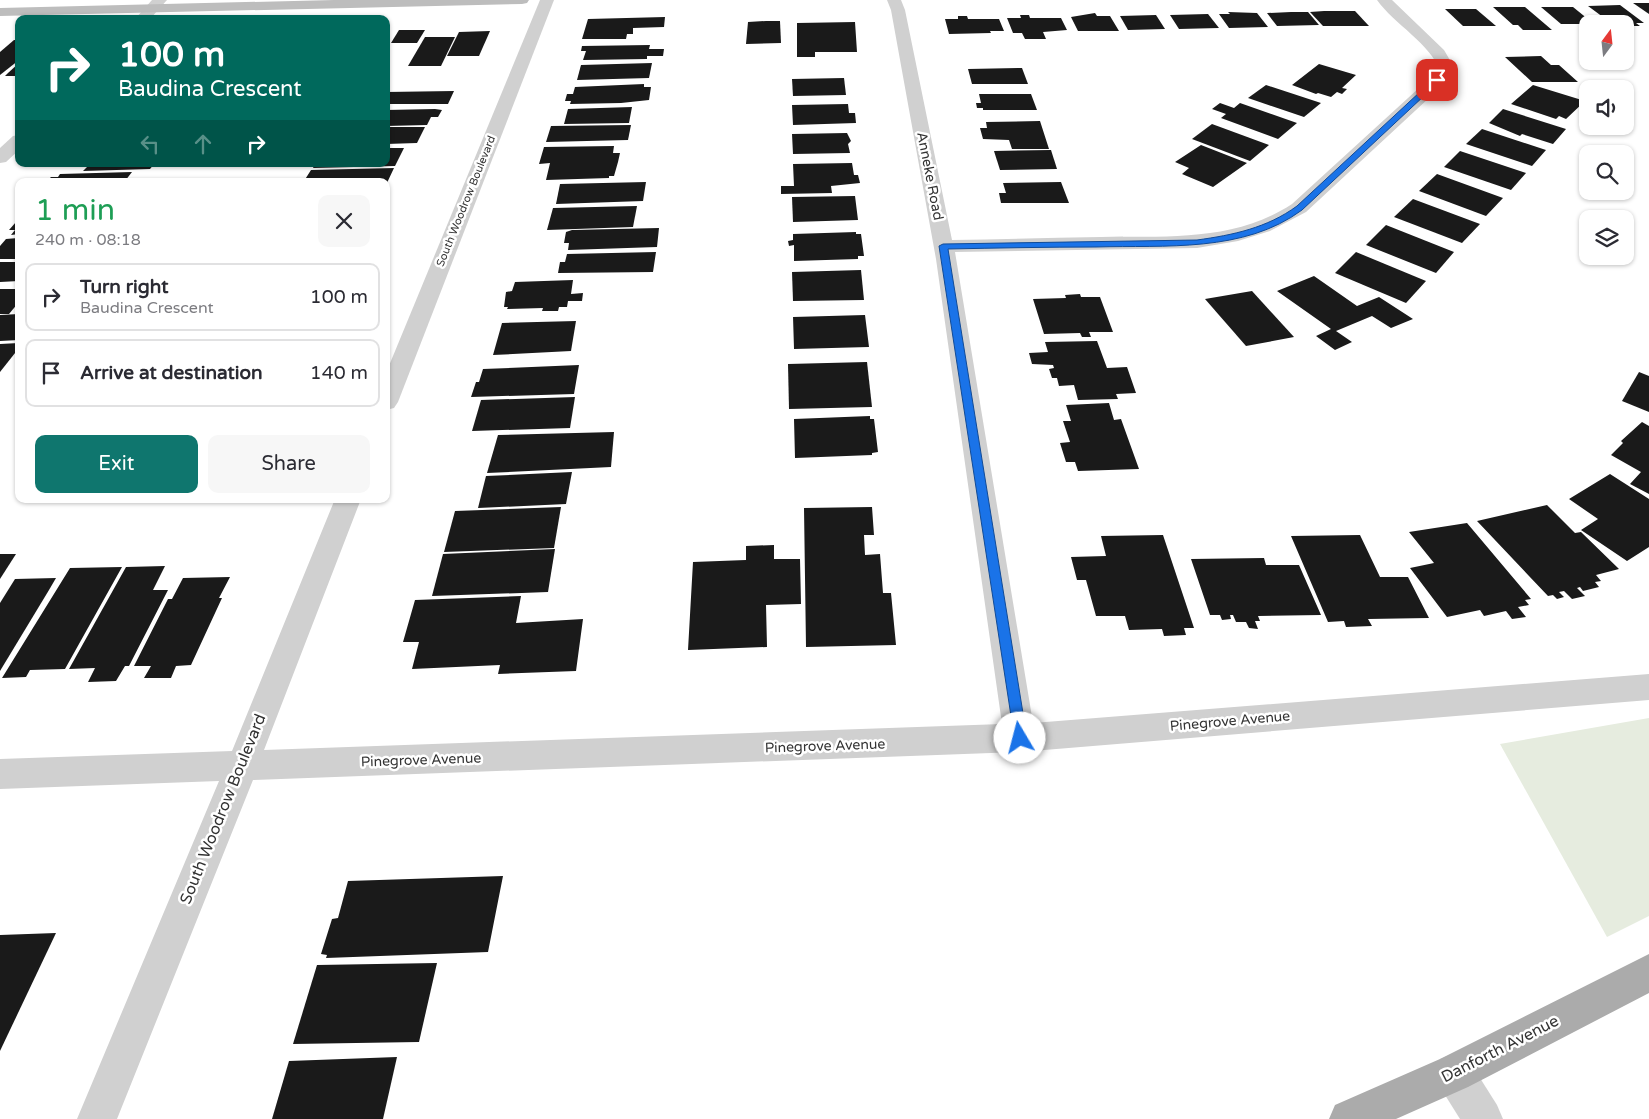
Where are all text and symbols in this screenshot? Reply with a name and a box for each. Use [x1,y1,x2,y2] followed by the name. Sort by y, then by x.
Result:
[1579,15,1634,70] north arrow
[1579,15,1634,265] map controls
[118,34,225,76] text: 100 m
[35,35,100,100] icon: right
[1416,59,1458,101] pin
[1423,66,1451,94] icon: arrive
[118,76,302,102] text: Baudina Crescent
[1579,80,1634,135] button: sound
[136,130,164,158] icon: left
[189,130,217,158] icon: ahead
[242,130,270,158] icon: right
[913,130,947,222] street label: Anneke Road
[434,134,498,268] street label: South Woodrow Boulevard
[1579,145,1634,200] button: search
[35,192,115,229] text: 1 min
[318,195,370,247] button: close
[1579,210,1634,265] button: layers
[35,230,141,250] text: 240 m · 08:18
[80,276,168,298] text: Turn right
[37,283,65,311] icon: right
[310,286,368,308] text: 100 m
[80,298,214,318] text: Baudina Crescent
[37,359,65,387] icon: arrive
[80,362,263,384] text: Arrive at destination
[310,362,368,384] text: 140 m
[35,435,198,493] button: Exit
[208,435,370,493] button: Share
[1169,707,1291,735] street label: Pinegrove Avenue
[176,711,270,907] street label: South Woodrow Boulevard
[993,711,1045,763] position arrow
[764,735,886,757] street label: Pinegrove Avenue
[360,749,482,771] street label: Pinegrove Avenue
[1438,1011,1562,1087] street label: Danforth Avenue

